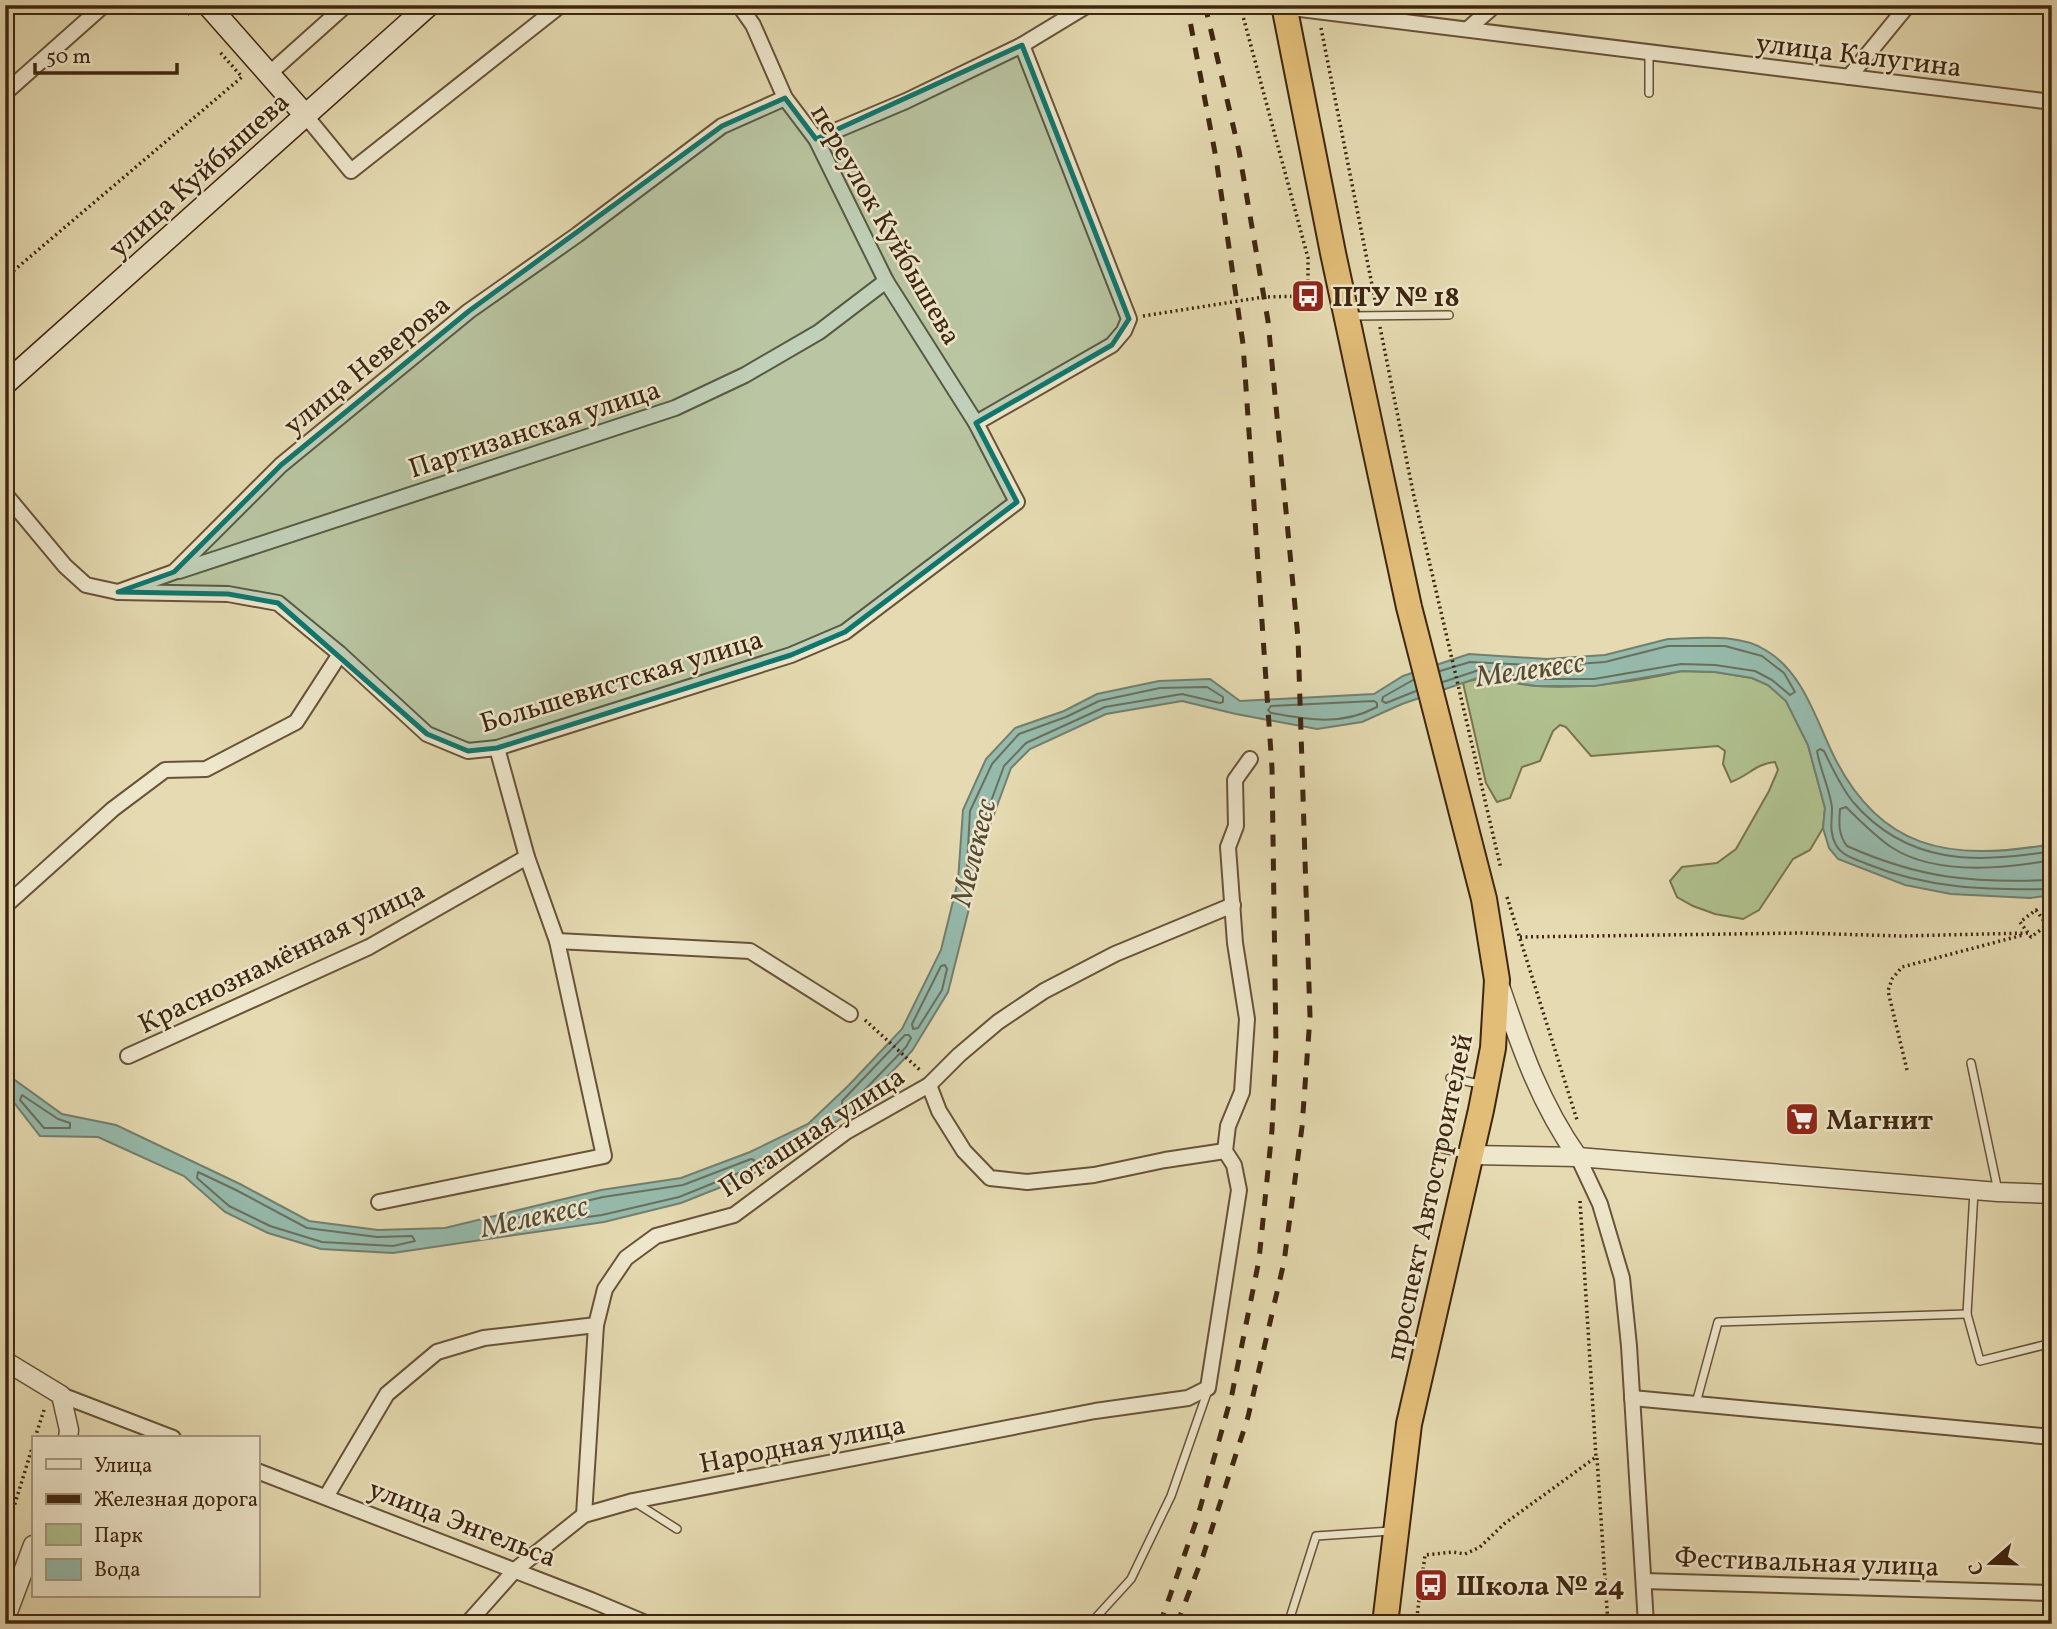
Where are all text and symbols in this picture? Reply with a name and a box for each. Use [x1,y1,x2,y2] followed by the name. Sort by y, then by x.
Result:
[1754,25,1964,88] street label: улица Калугина
[35,32,177,76] scale bar
[46,43,91,72] text: 50 m
[100,84,299,268] street label: улица Куйбышева
[800,98,970,353] street label: переулок Куйбышева
[1289,277,1327,315] bus stop icon: ПТУ № 18
[1332,279,1460,318] place label: ПТУ № 18
[276,286,459,445] street label: улица Неверова
[404,371,666,490] street label: Партизанская улица
[475,621,768,744] street label: Большевистская улица
[1472,643,1587,700] water label: Мелекесс
[941,794,1009,911] water label: Мелекесс
[132,872,432,1045] street label: Краснознамённая улица
[1377,1031,1484,1365] street label: проспект Автостроителей
[712,1058,913,1208] street label: Поташная улица
[1783,1100,1821,1138] supermarket icon: Магнит
[1826,1102,1934,1141] place label: Магнит
[476,1186,592,1250] water label: Мелекесс
[696,1406,909,1485] street label: Народная улица
[32,1436,259,1598] legend
[94,1452,152,1481] text: Улица
[363,1471,562,1578] street label: улица Энгельса
[94,1486,258,1515] text: Железная дорога
[94,1522,143,1551] text: Парк
[1955,1528,2025,1598] north arrow
[1674,1539,1940,1588] street label: Фестивальная улица
[94,1556,141,1585] text: Вода
[1963,1558,1991,1578] text: С
[1412,1566,1450,1604] bus stop icon: Школа № 24
[1456,1568,1625,1607] place label: Школа № 24

